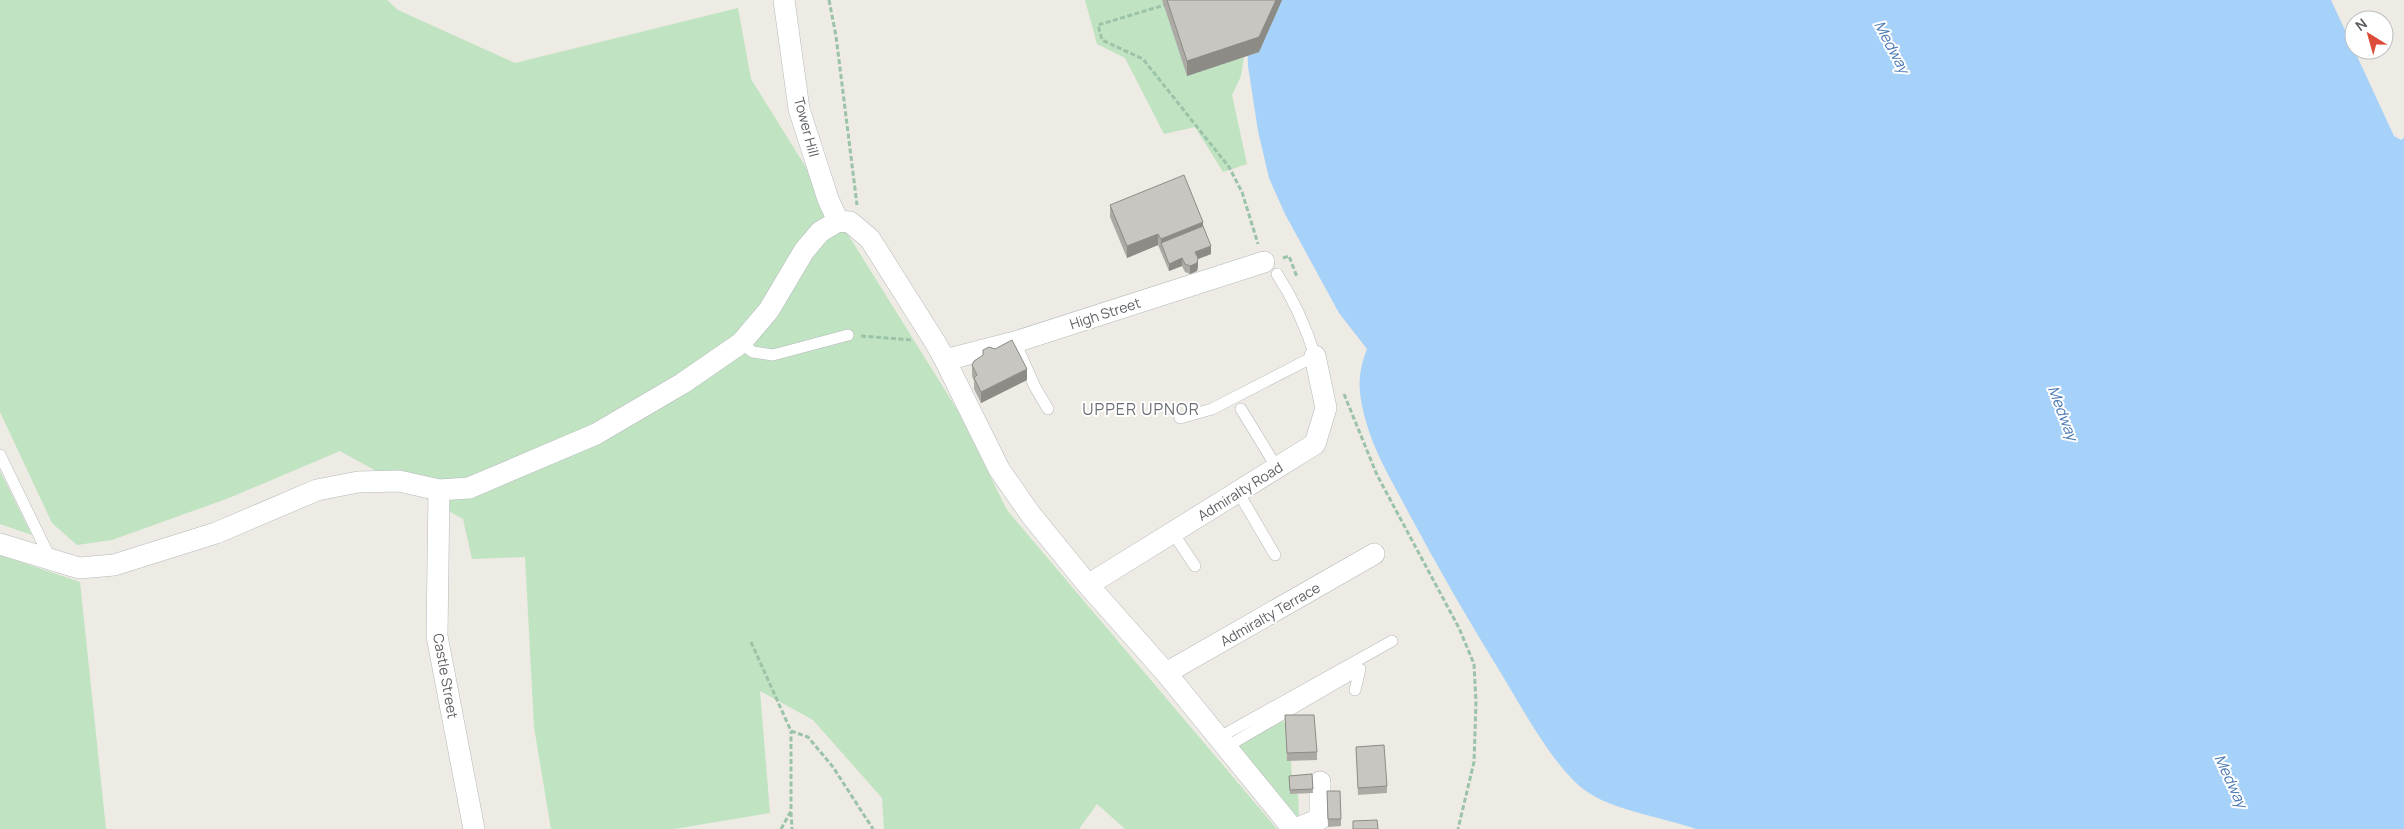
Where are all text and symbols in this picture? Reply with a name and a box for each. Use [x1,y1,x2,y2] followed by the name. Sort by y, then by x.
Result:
[2344,10,2394,60] north arrow
[2351,14,2371,35] text: N
[1869,17,1916,79] water label: Medway
[790,95,824,159] street label: Tower Hill
[1067,293,1143,333] street label: High Street
[2043,383,2084,445] water label: Medway
[1082,398,1200,420] district label: UPPER UPNOR
[1194,457,1286,525] street label: Admiralty Road
[1217,578,1323,650] street label: Admiralty Terrace
[429,632,463,720] street label: Castle Street
[2209,751,2253,813] water label: Medway

